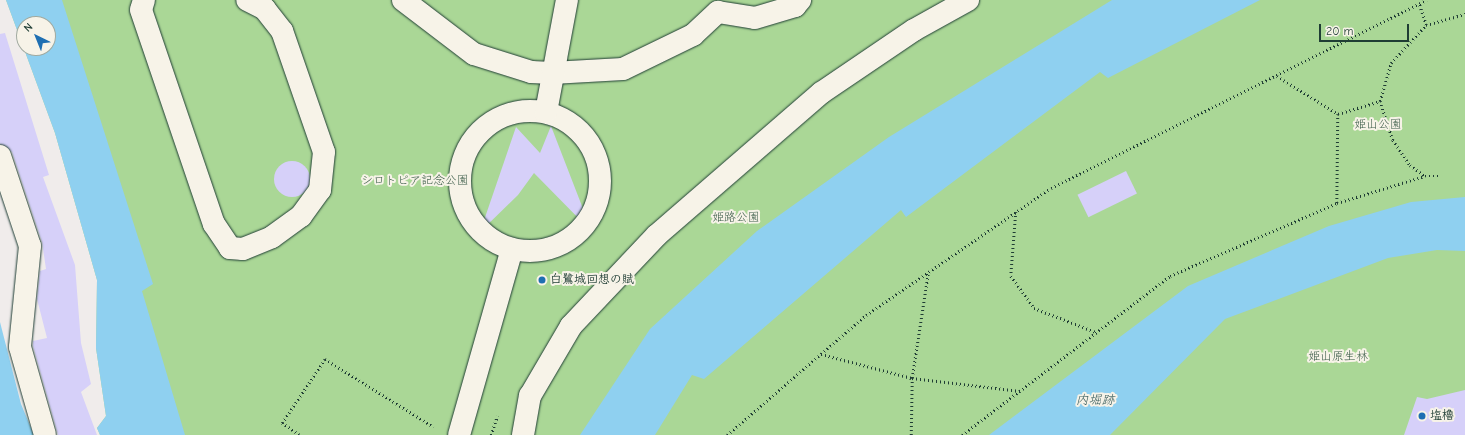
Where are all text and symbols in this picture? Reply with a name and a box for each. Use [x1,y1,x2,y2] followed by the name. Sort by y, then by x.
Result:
[16,16,56,56] north arrow
[1321,16,1411,42] scale bar
[21,20,35,35] text: N
[1326,24,1354,38] text: 20 m
[1354,118,1402,132] park label: 姫山公園
[361,174,469,188] park label: シロトピア記念公園
[712,211,760,225] park label: 姫路公園
[550,273,634,287] place label: 白鷺城回想の賦
[537,275,547,285] marker: 白鷺城回想の賦
[1308,350,1368,364] park label: 姫山原生林
[1076,392,1114,408] water label: 内堀跡
[1430,409,1454,423] place label: 塩櫓
[1417,411,1427,421] marker: 塩櫓

